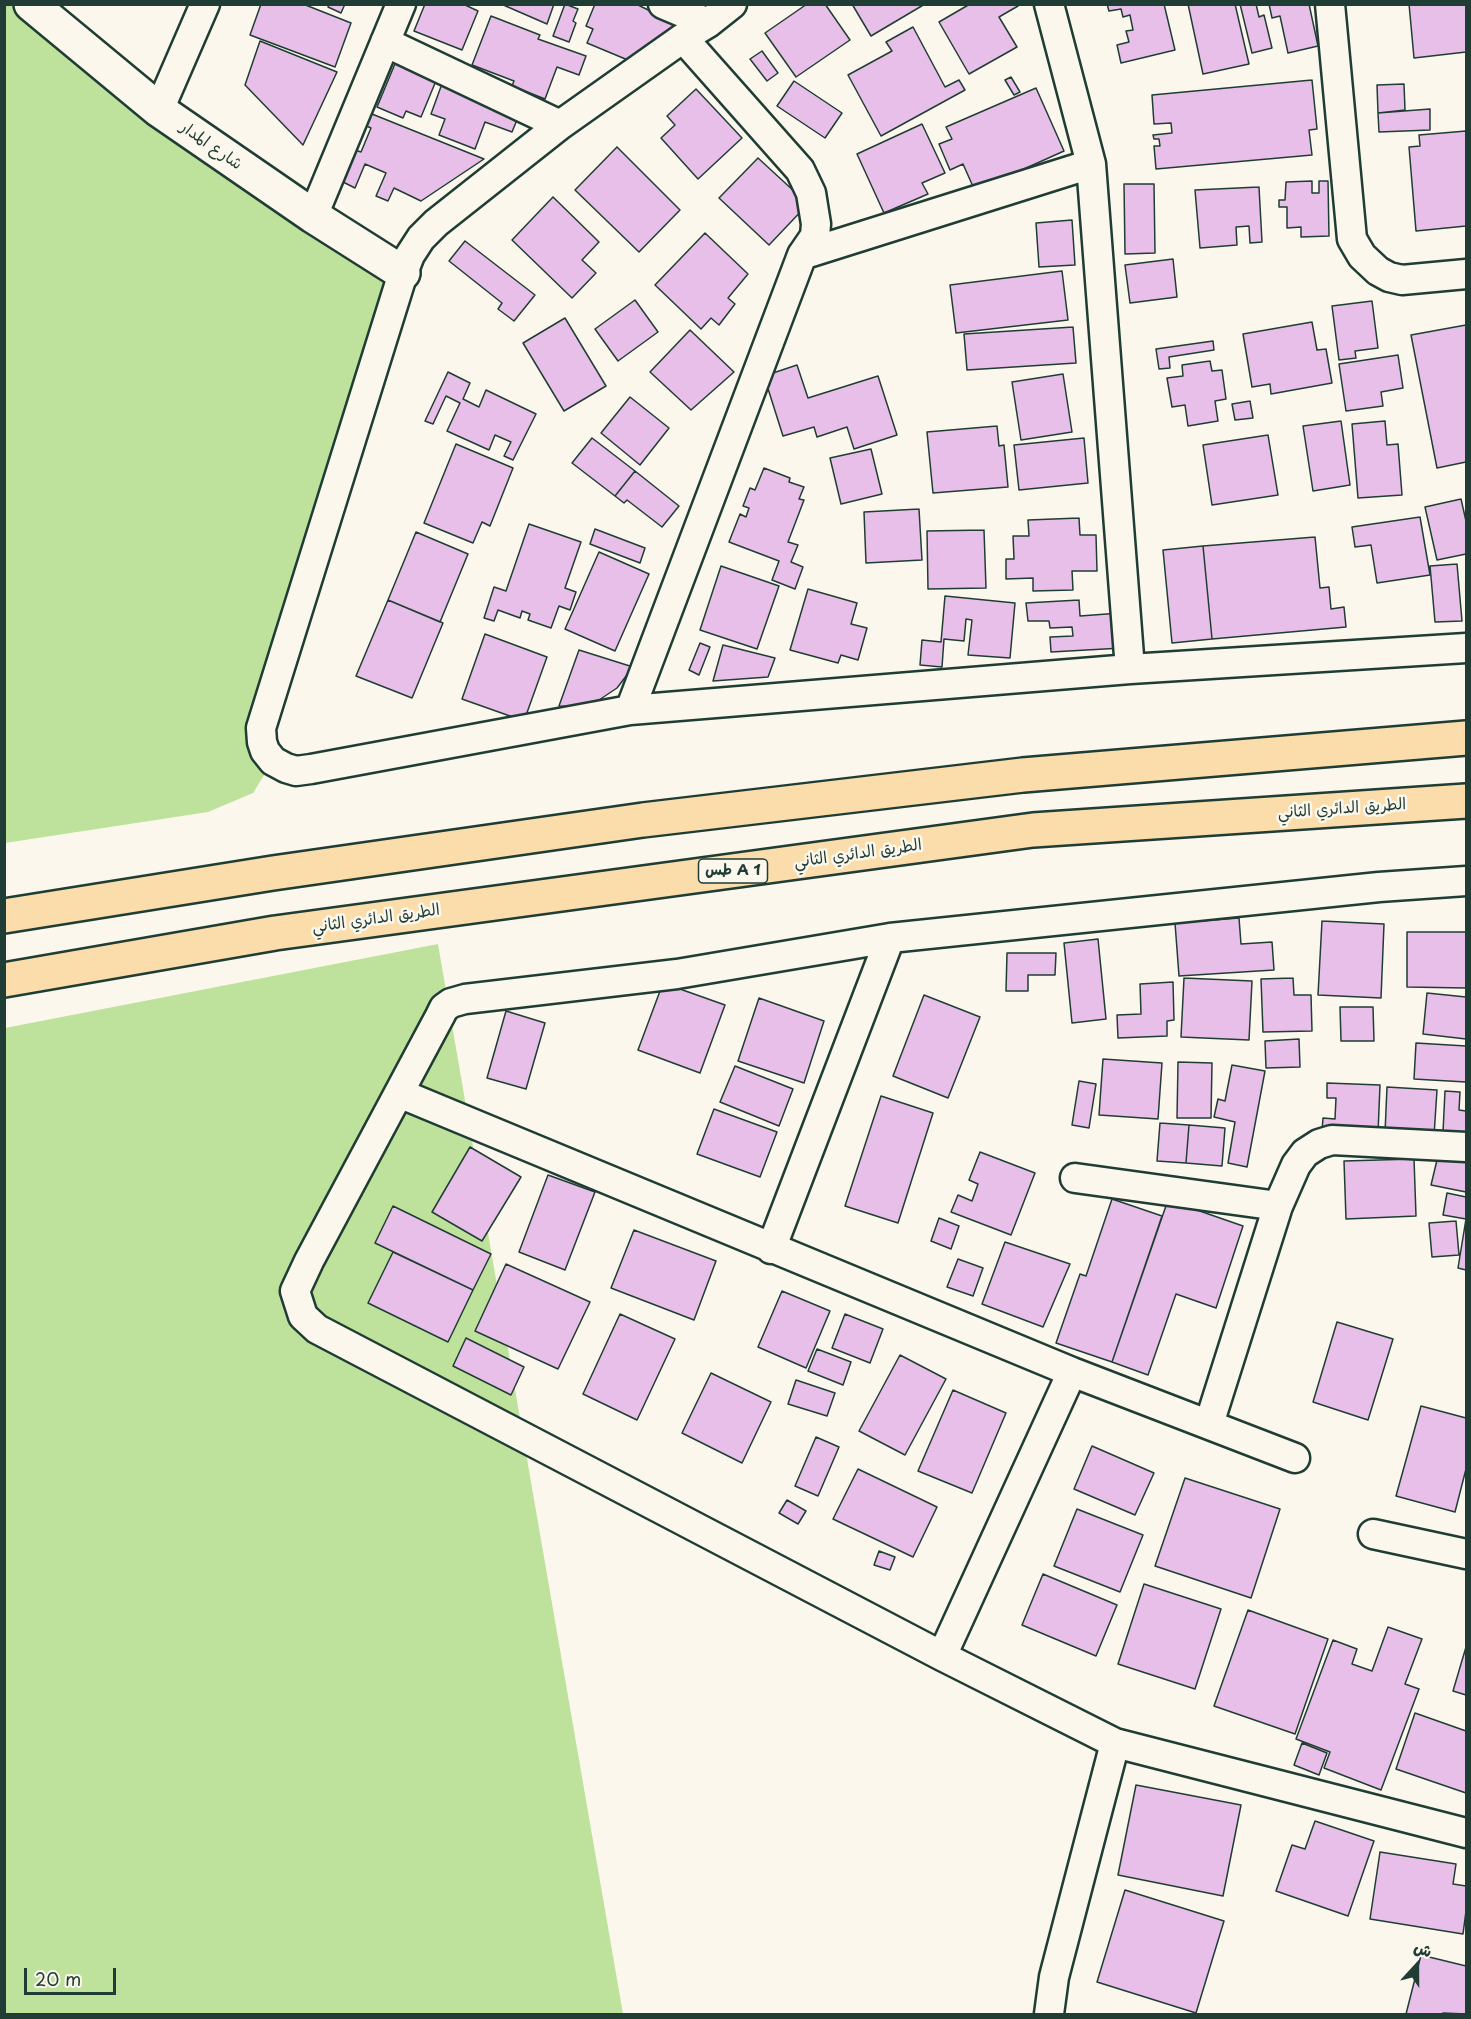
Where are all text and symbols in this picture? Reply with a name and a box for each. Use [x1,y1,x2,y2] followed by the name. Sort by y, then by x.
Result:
[176,118,246,174] street label: شارع المدار
[1277,795,1407,823] street label: الطريق الدائري الثاني
[793,836,923,872] street label: الطريق الدائري الثاني
[698,859,768,883] road number: طس A 1
[311,901,441,937] street label: الطريق الدائري الثاني
[1411,1934,1436,1963] text: ش
[1387,1935,1447,1995] north arrow
[27,1956,118,1994] scale bar
[35,1965,81,1992] text: 20 m

